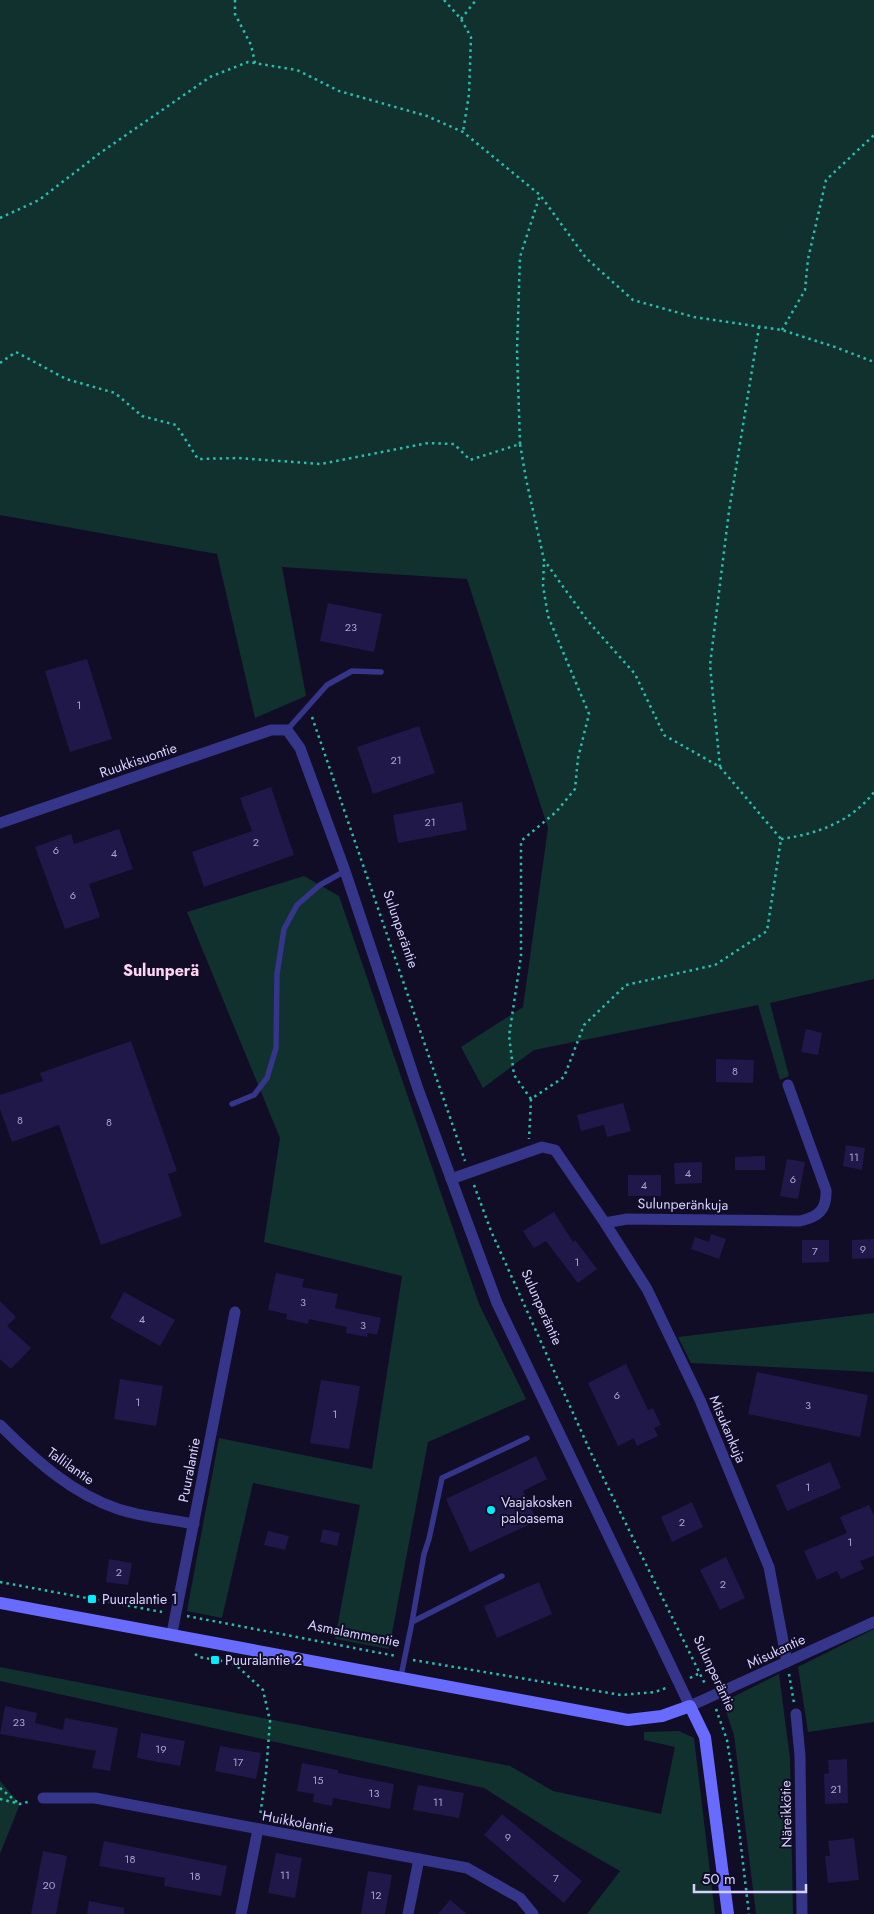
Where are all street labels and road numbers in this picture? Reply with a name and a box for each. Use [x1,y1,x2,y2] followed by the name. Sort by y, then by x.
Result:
[97,737,179,783] street label: Ruukkisuontie
[378,887,424,971] street label: Sulunperäntie
[637,1193,729,1215] street label: Sulunperänkuja
[516,1266,568,1348] street label: Sulunperäntie
[705,1392,751,1466] street label: Misukankuja
[173,1436,205,1504] street label: Puuralantie
[43,1442,99,1490] street label: Tallilantie
[306,1614,402,1652] street label: Asmalammentie
[743,1629,809,1673] street label: Misukantie
[689,1632,741,1714] street label: Sulunperäntie
[775,1780,797,1848] street label: Näreikkötie
[261,1805,335,1839] street label: Huikkolantie

